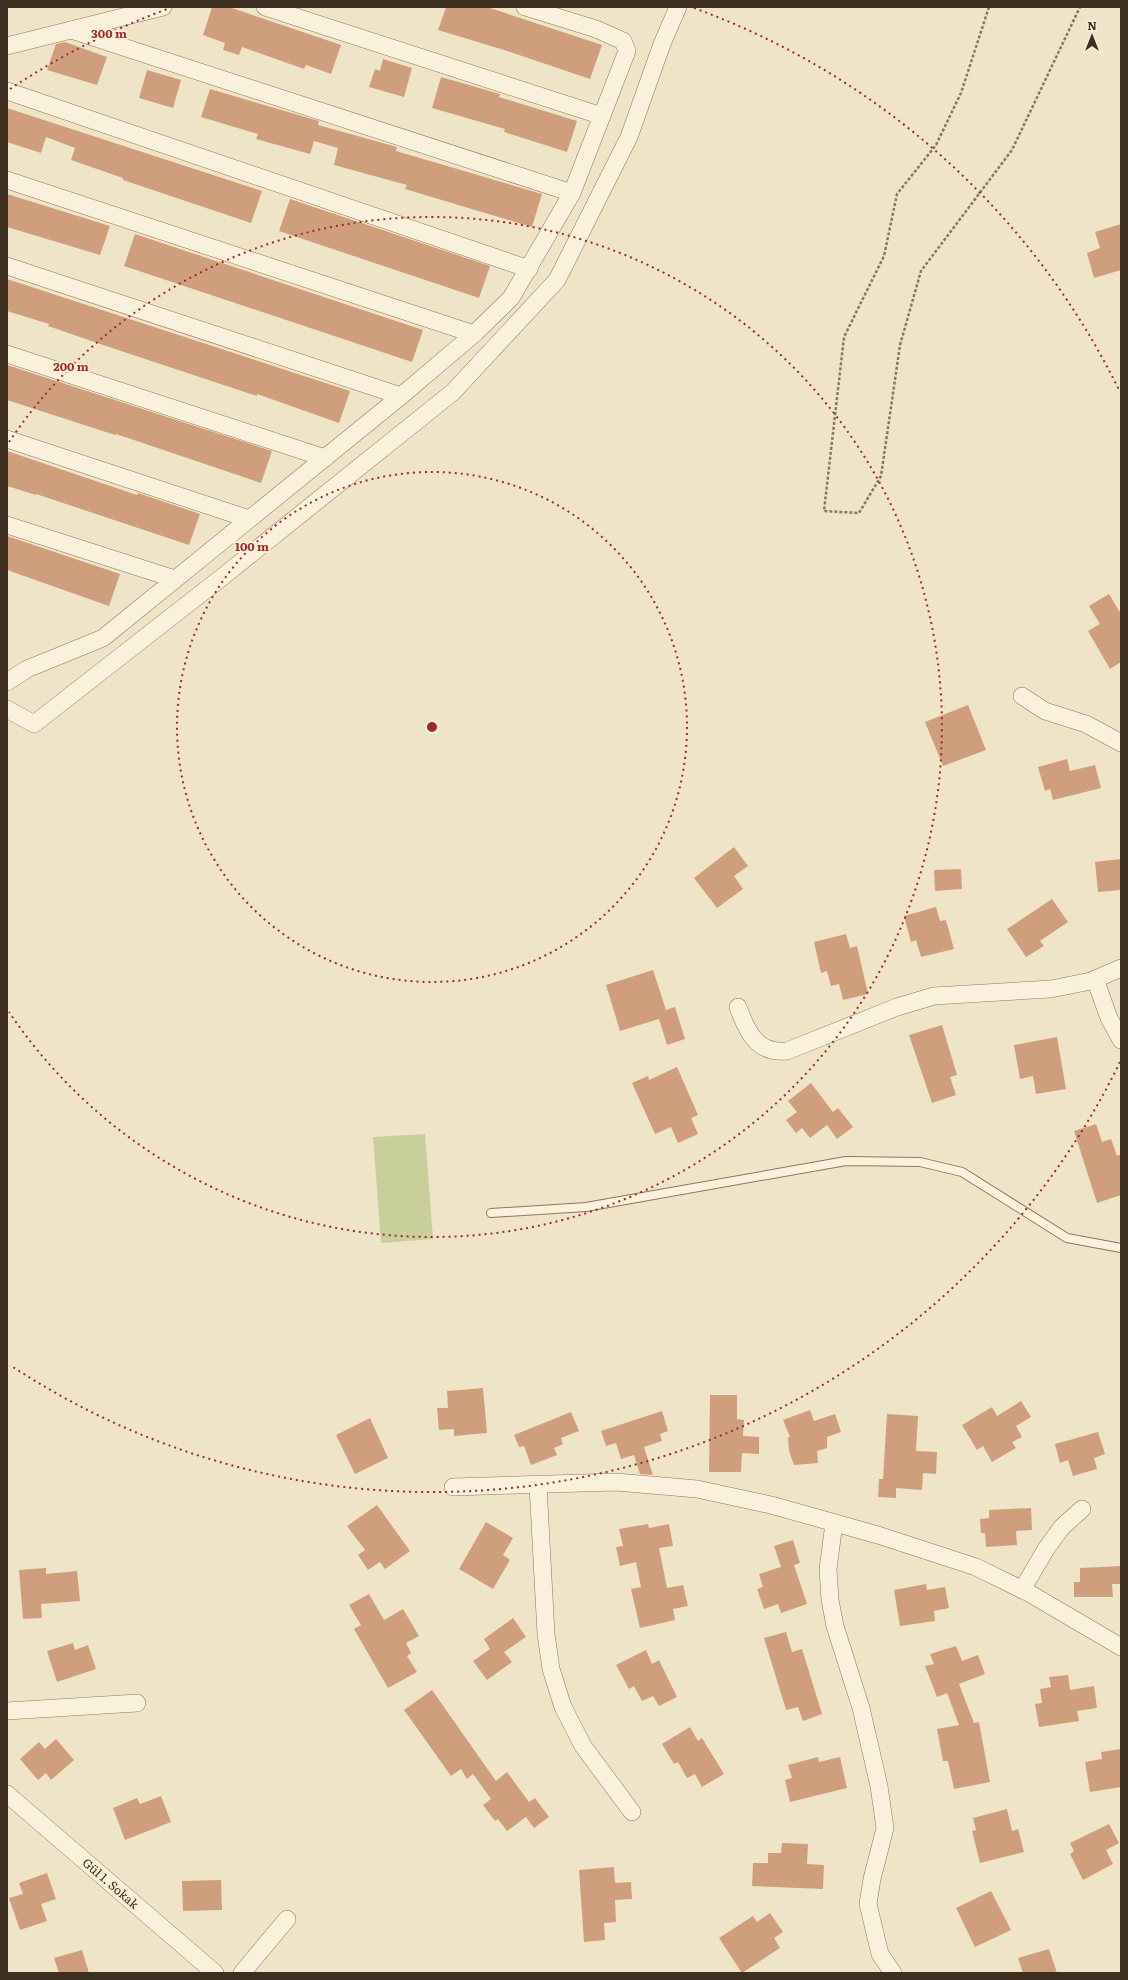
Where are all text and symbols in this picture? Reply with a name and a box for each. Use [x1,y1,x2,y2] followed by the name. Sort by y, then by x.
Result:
[1072,16,1112,56] north arrow
[1087,17,1097,33] text: N
[91,24,127,42] text: 300 m
[53,357,89,375] text: 200 m
[235,537,269,555] text: 100 m
[425,720,439,734] centre of rings
[79,1853,144,1913] street label: Gül 1. Sokak

